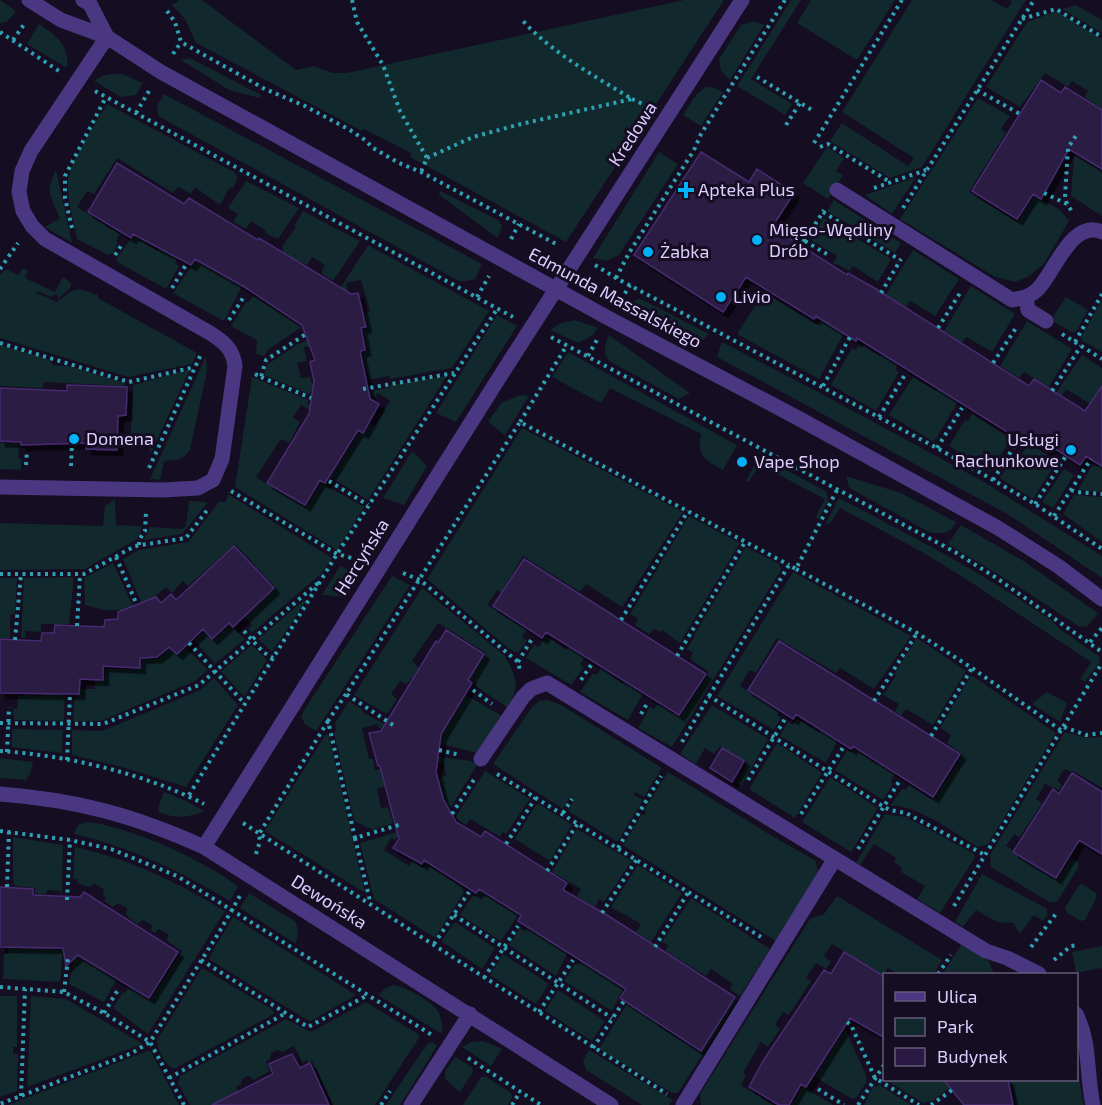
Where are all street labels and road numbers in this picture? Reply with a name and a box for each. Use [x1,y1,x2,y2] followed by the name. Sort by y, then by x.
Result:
[603,97,661,170] street label: Kredowa
[525,242,706,352] street label: Edmunda Massalskiego
[329,514,393,599] street label: Hercyńska
[288,869,372,933] street label: Dewońska

